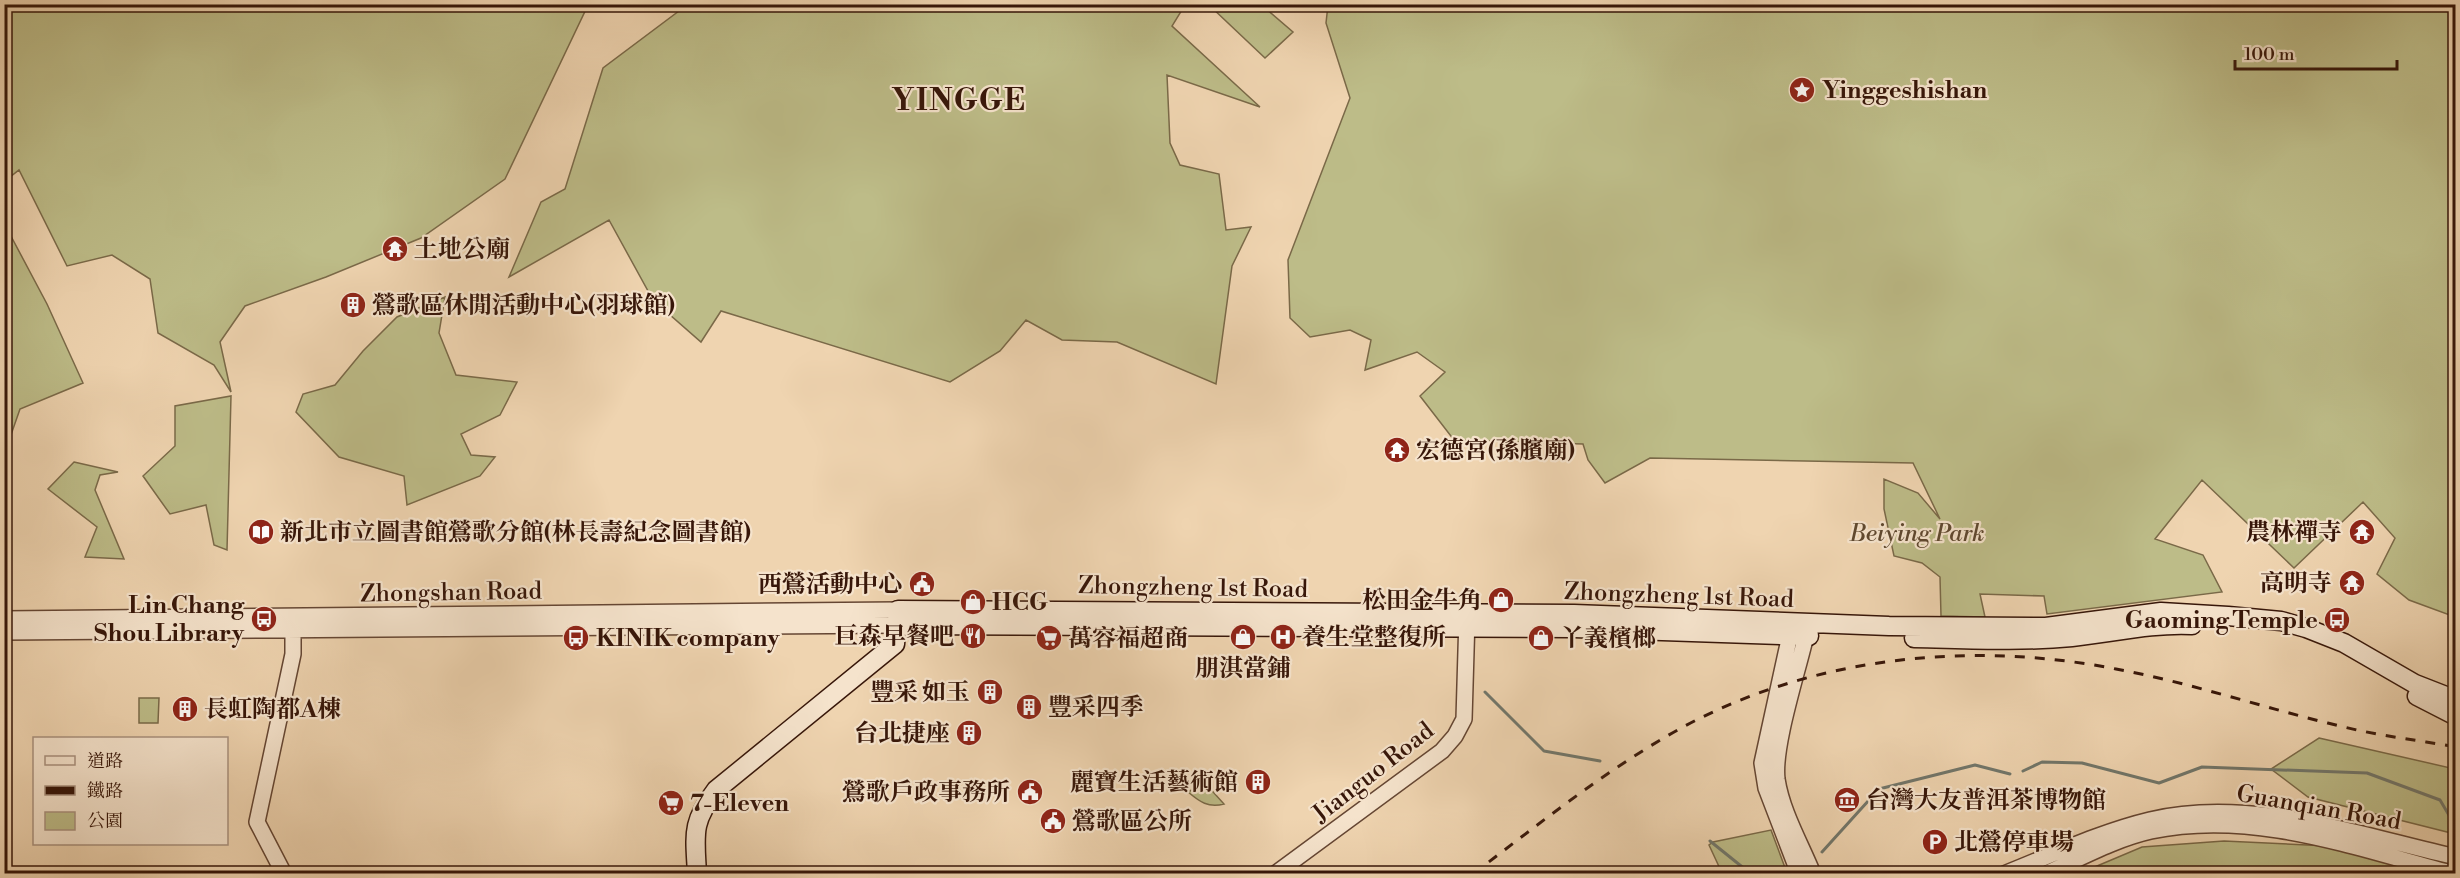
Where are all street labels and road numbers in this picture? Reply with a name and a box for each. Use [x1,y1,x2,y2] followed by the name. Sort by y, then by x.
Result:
[1078,571,1309,605] street label: Zhongzheng 1st Road
[360,576,543,610] street label: Zhongshan Road
[1564,577,1795,615] street label: Zhongzheng 1st Road
[1306,716,1441,830] street label: Jianguo Road
[2234,779,2404,837] street label: Guanqian Road

